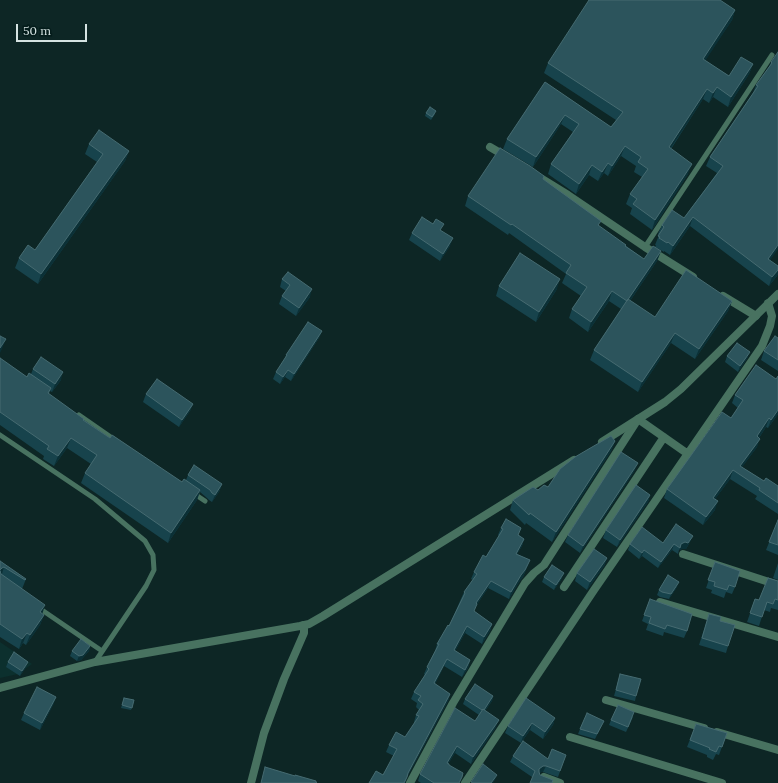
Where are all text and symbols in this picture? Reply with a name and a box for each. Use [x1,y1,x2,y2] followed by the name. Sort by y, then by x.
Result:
[18,16,89,42] scale bar
[23,23,51,38] text: 50 m

